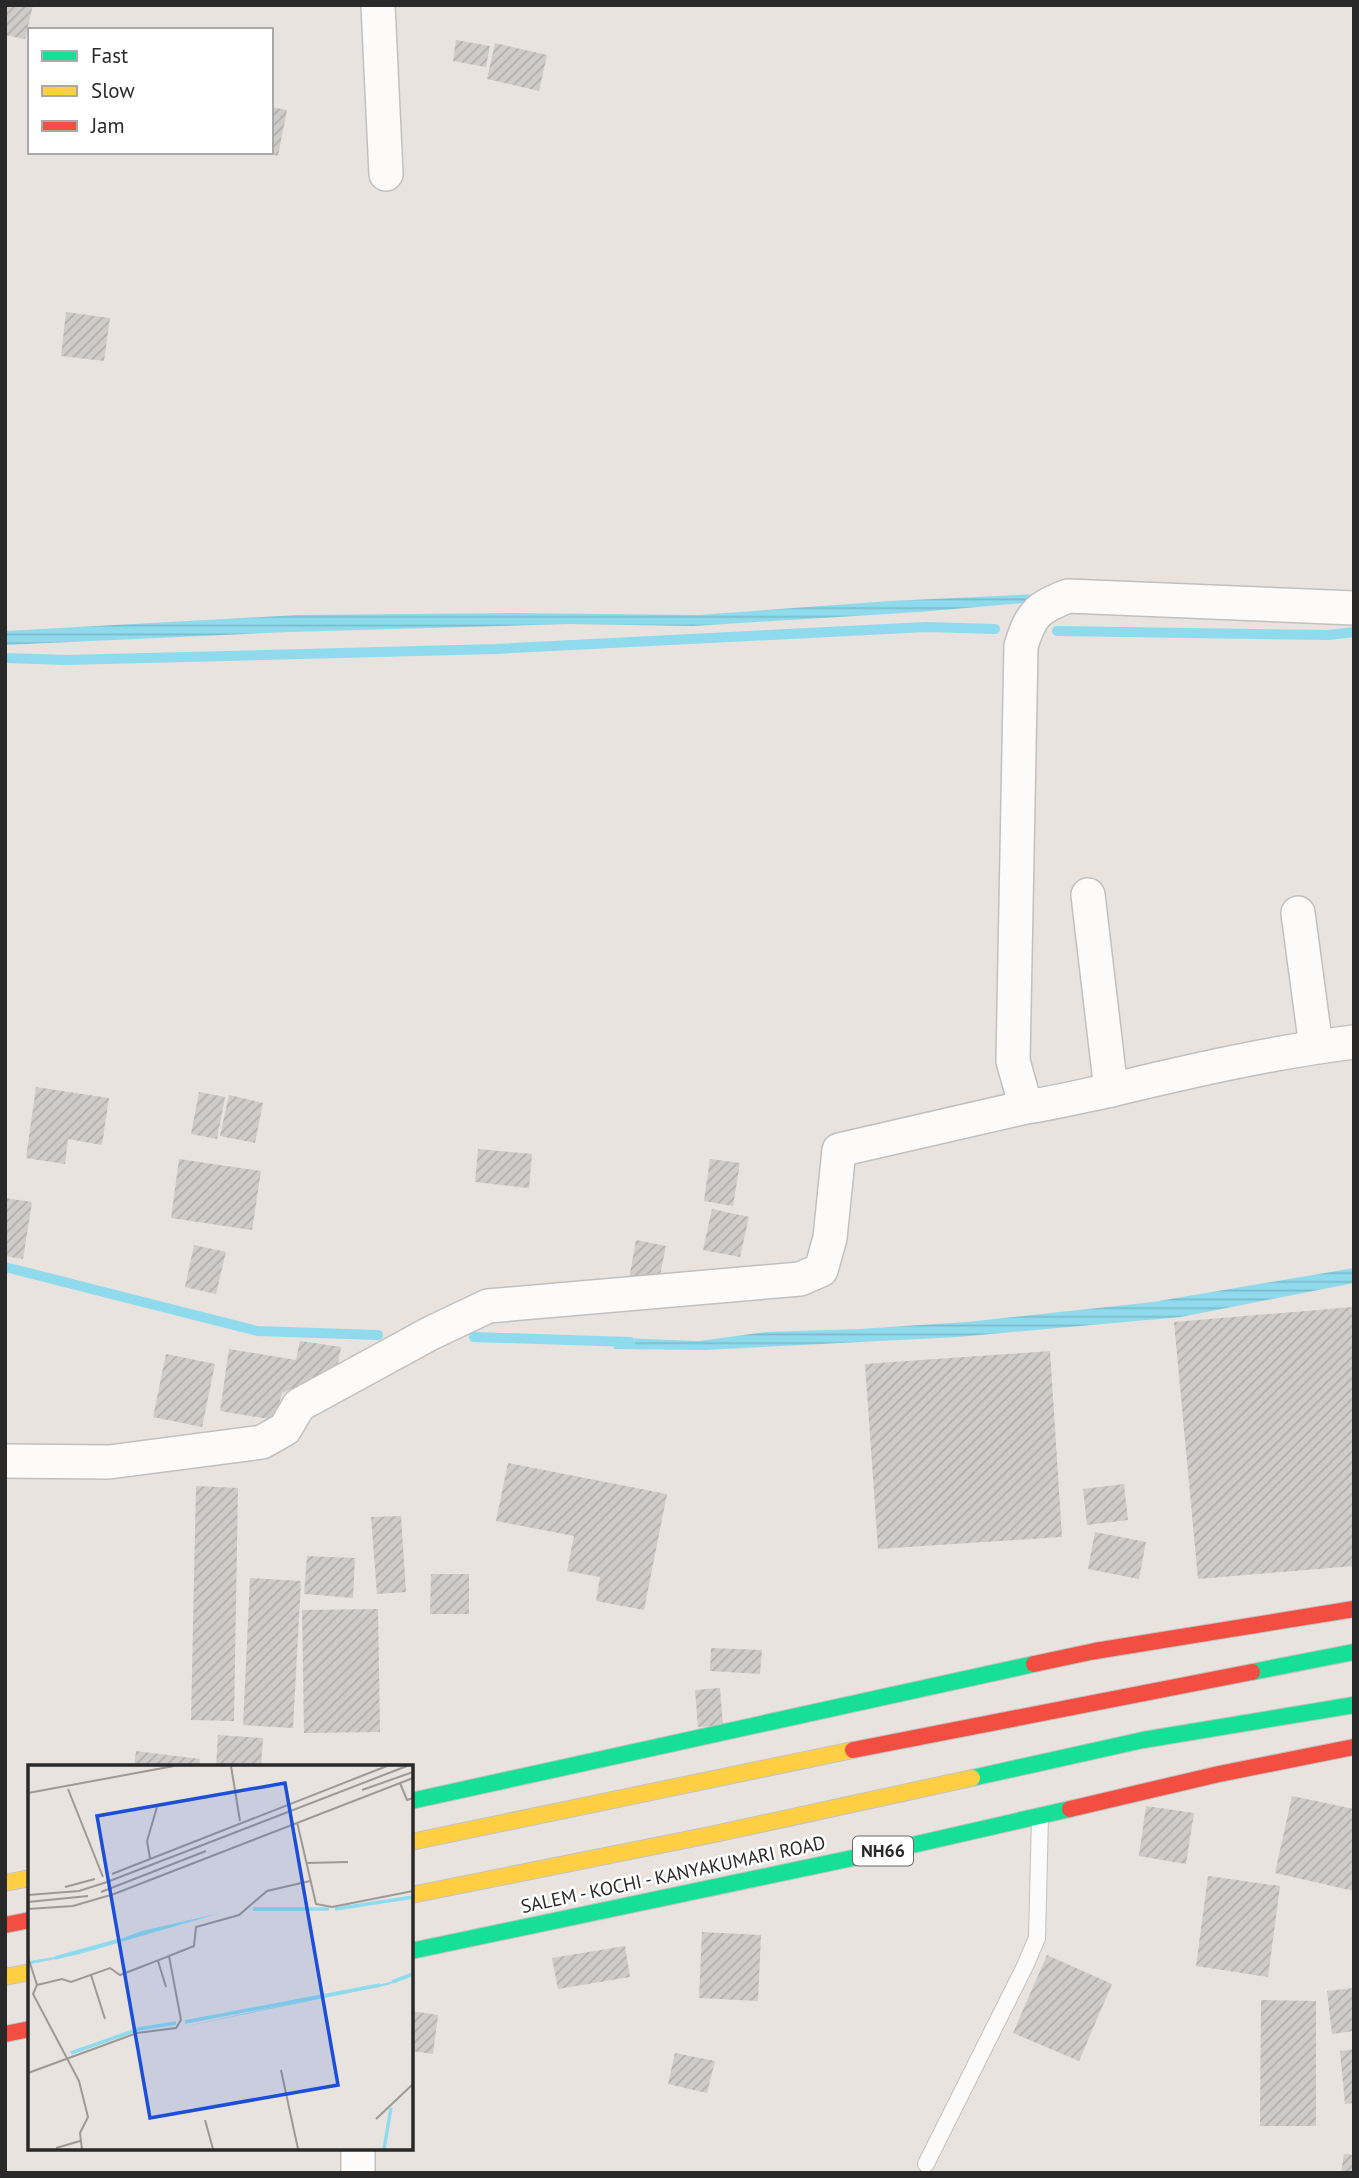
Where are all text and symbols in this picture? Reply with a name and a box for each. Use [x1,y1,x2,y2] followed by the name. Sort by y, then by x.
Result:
[28,28,273,154] legend
[91,42,128,69] text: Fast
[91,77,135,104] text: Slow
[90,112,125,139] text: Jam
[28,1765,413,2150] inset map
[518,1830,828,1918] street label: SALEM - KOCHI - KANYAKUMARI ROAD
[853,1837,913,1866] road number: NH66

